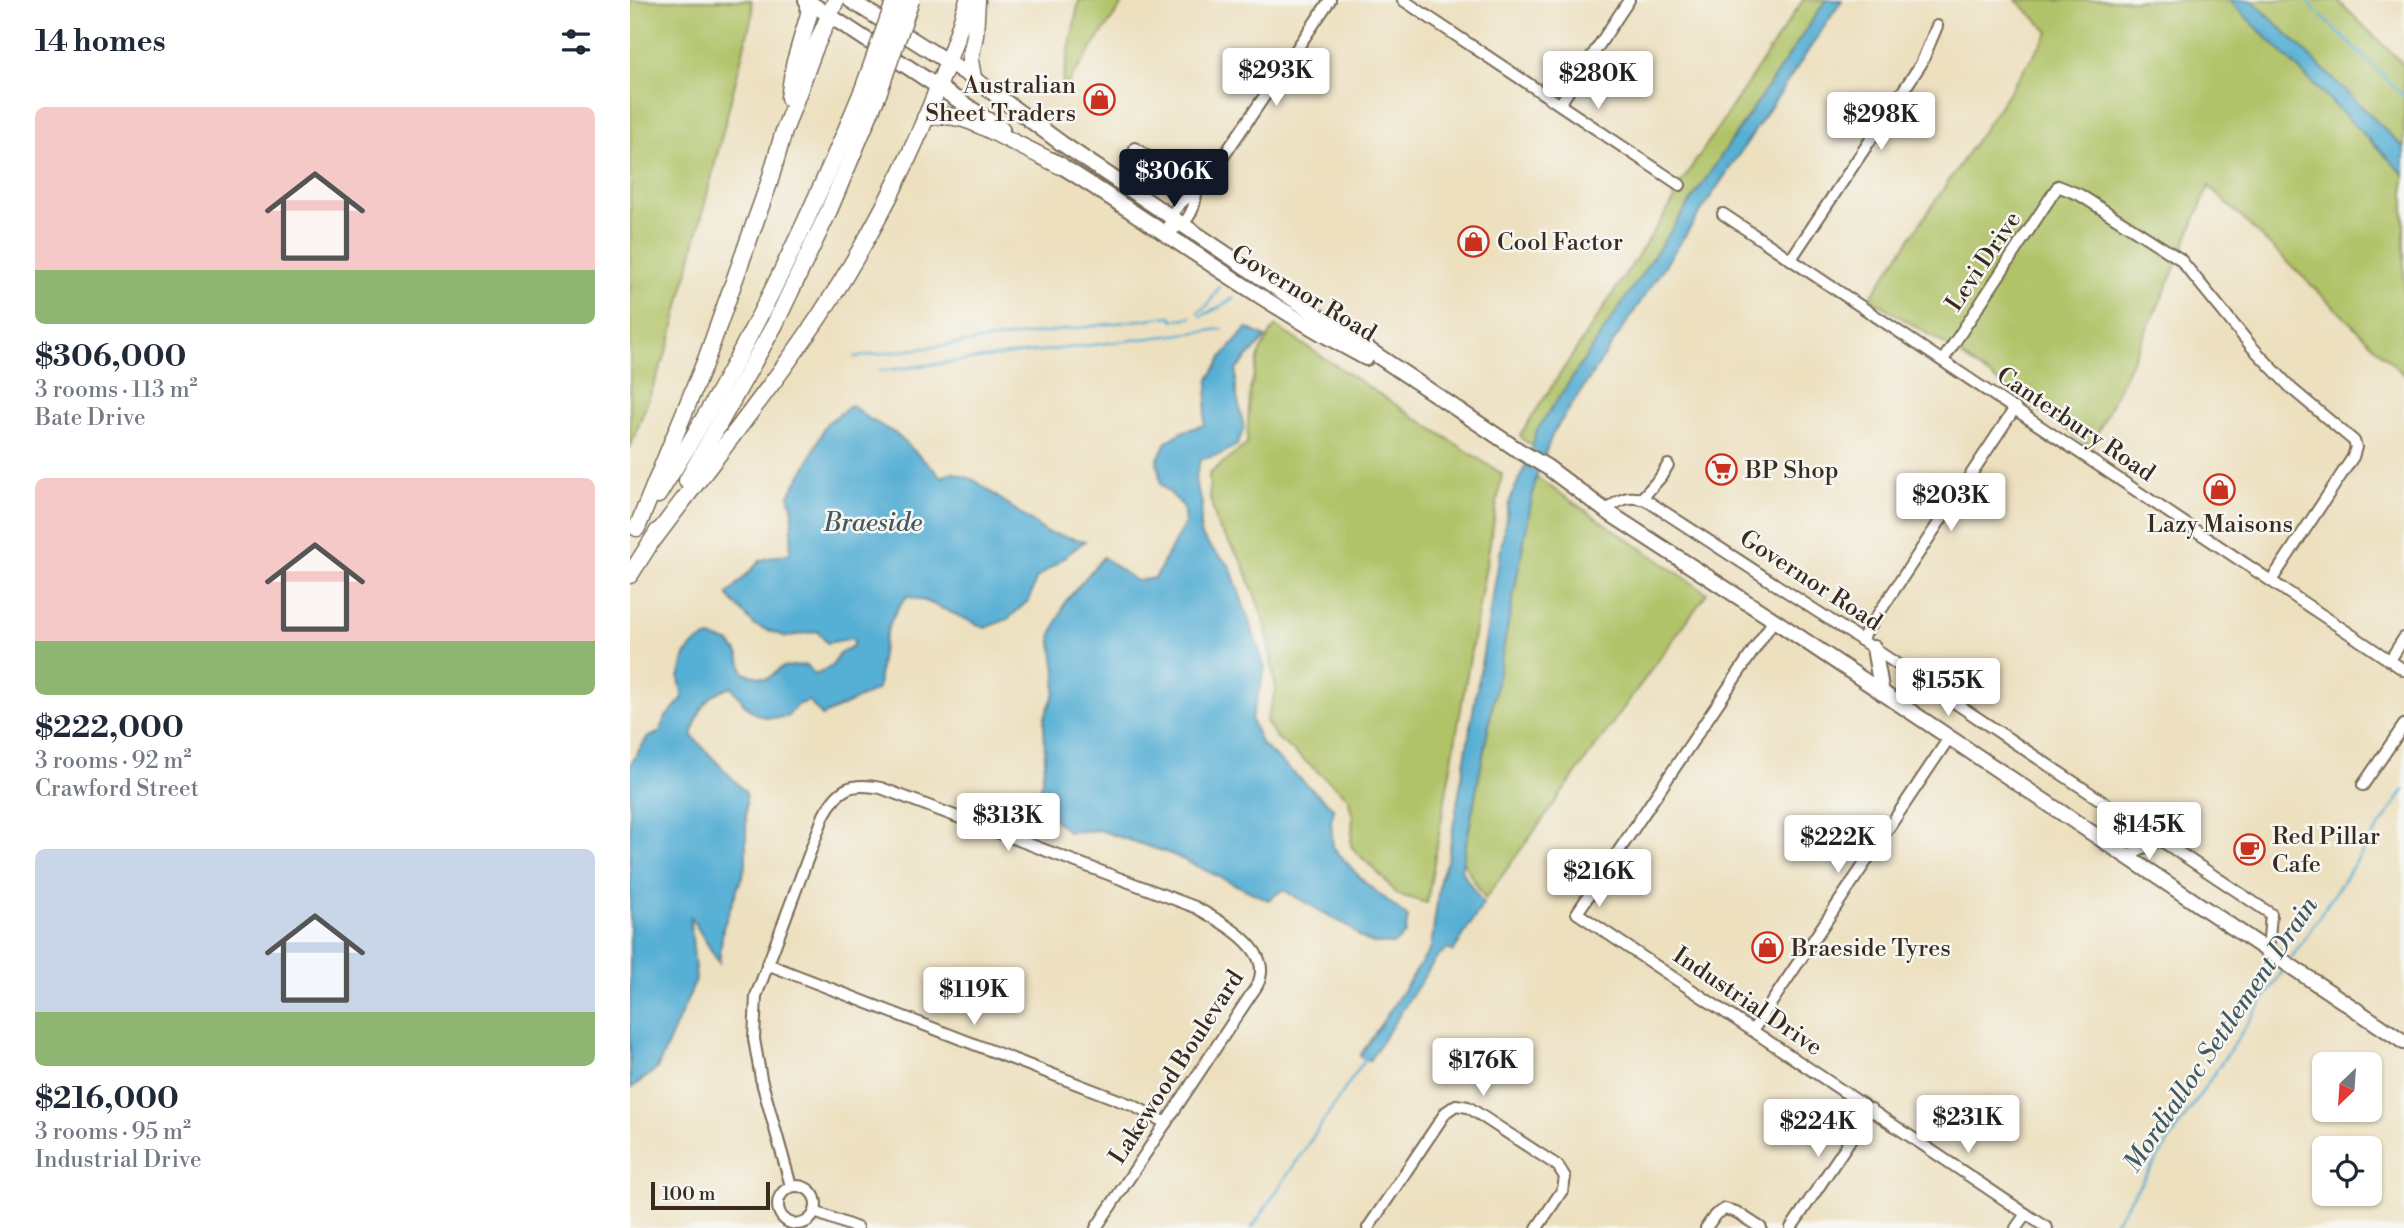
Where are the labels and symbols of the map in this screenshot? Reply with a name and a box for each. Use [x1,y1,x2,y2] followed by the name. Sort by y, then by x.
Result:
[1227,48,1325,108] pin: $293K
[1549,52,1647,111] pin: $280K
[925,71,1076,129] place label: Australian Sheet Traders
[1082,82,1116,116] shop icon: Australian Sheet Traders
[1832,92,1930,152] pin: $298K
[1125,150,1223,209] pin: $306K
[1940,206,2028,317] street label: Levi Drive
[1457,225,1491,259] shop icon: Cool Factor
[1497,228,1623,258] place label: Cool Factor
[1226,239,1382,349] street label: Governor Road
[1991,361,2161,489] street label: Canterbury Road
[1705,453,1739,487] supermarket icon: BP Shop
[1744,456,1839,486] place label: BP Shop
[2203,473,2237,507] shop icon: Lazy Maisons
[1902,474,2000,533] pin: $203K
[823,507,922,539] water label: Braeside
[2147,510,2293,540] place label: Lazy Maisons
[1734,524,1888,638] street label: Governor Road
[1899,658,1997,718] pin: $155K
[959,794,1057,853] pin: $313K
[2100,802,2198,862] pin: $145K
[1789,816,1887,875] pin: $222K
[2272,822,2380,880] place label: Red Pillar Cafe
[2232,833,2266,867] cafe icon: Red Pillar Cafe
[1550,850,1648,909] pin: $216K
[2117,890,2325,1178] water label: Mordialloc Settlement Drain
[1751,931,1785,965] shop icon: Braeside Tyres
[1790,934,1951,964] place label: Braeside Tyres
[1667,941,1828,1063] street label: Industrial Drive
[1103,965,1251,1170] street label: Lakewood Boulevard
[925,968,1023,1027] pin: $119K
[1434,1038,1532,1098] pin: $176K
[2312,1052,2382,1122] north arrow
[1919,1096,2017,1155] pin: $231K
[1769,1100,1867,1159] pin: $224K
[651,1179,770,1211] scale bar

